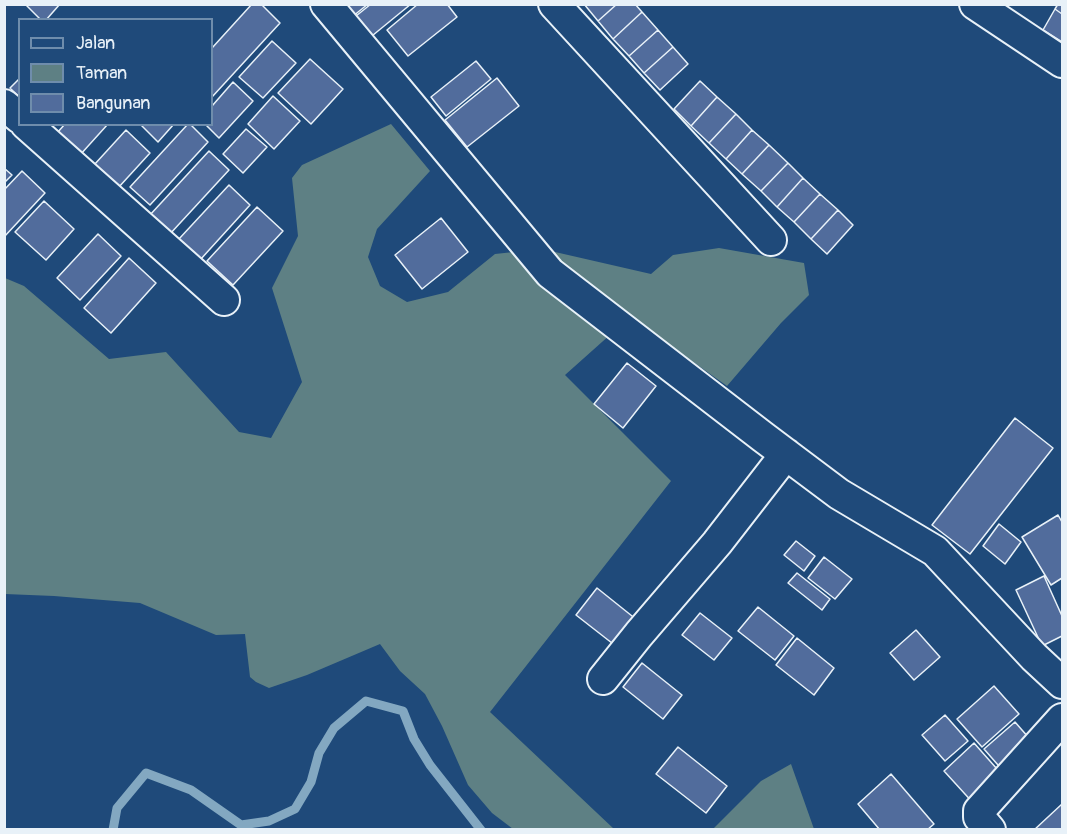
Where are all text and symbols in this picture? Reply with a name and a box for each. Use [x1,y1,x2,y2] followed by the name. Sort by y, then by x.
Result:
[18,18,213,126] legend
[76,32,115,55] text: Jalan
[76,62,127,85] text: Taman
[76,92,151,115] text: Bangunan

